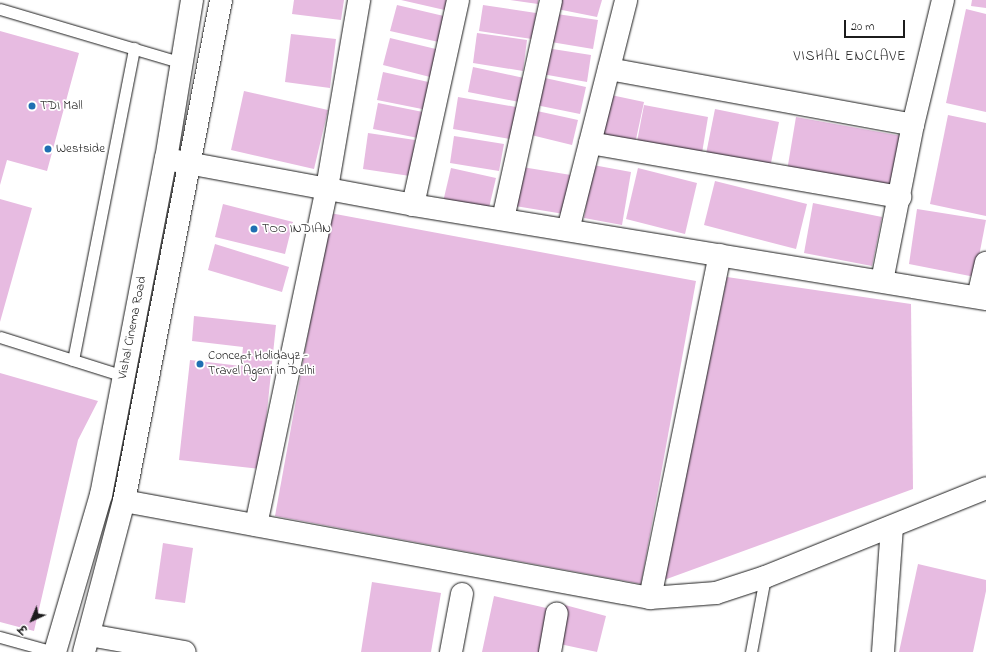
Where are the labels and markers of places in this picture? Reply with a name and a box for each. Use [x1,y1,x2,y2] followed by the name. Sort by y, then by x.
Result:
[40,98,83,114] place label: TDI Mall
[27,101,37,111] marker: TDI Mall
[56,141,105,157] place label: Westside
[43,144,53,154] marker: Westside
[262,221,331,237] place label: TOO INDIAN
[249,224,259,234] marker: TOO INDIAN
[208,349,315,380] place label: Concept Holidayz - Travel Agent in Delhi
[195,359,205,369] marker: Concept Holidayz - Travel Agent in Delhi

